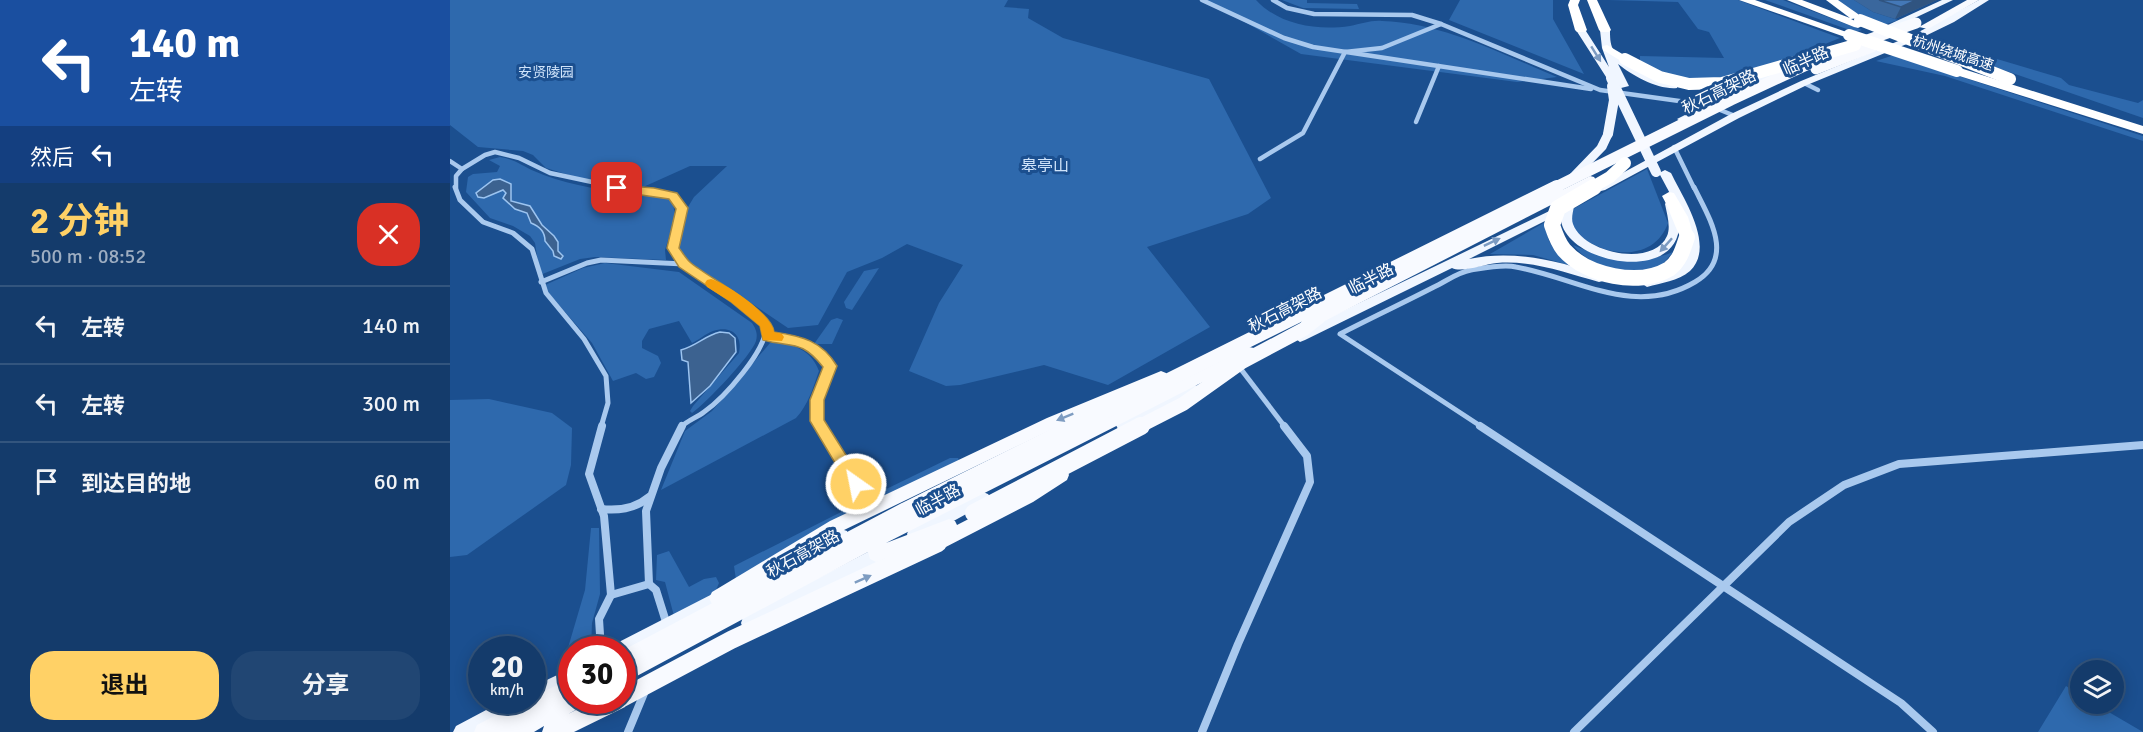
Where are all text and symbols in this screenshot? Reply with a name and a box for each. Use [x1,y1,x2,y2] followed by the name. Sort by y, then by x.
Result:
[129,18,240,69] text: 140 m
[30,24,108,102] icon: left
[1910,32,1996,74] street label: 杭州绕城高速
[1780,42,1832,80] street label: 临半路
[1590,46,1601,62] one-way arrow
[518,64,574,81] park label: 安贤陵园
[1679,65,1759,119] street label: 秋石高架路
[129,75,183,108] text: 左转
[86,138,119,171] icon: left
[30,144,74,171] text: 然后
[1021,156,1069,176] park label: 皋亭山
[591,162,642,213] pin
[600,171,633,204] icon: arrive
[30,199,129,244] text: 2 分钟
[357,203,420,266] button: close
[1659,237,1672,252] one-way arrow
[1483,238,1500,247] one-way arrow
[30,244,146,269] text: 500 m · 08:52
[1345,259,1397,299] street label: 临半路
[1245,283,1325,337] street label: 秋石高架路
[30,309,63,342] icon: left
[362,312,420,339] text: 140 m
[81,314,125,341] text: 左转
[30,387,63,420] icon: left
[362,390,420,417] text: 300 m
[81,392,125,419] text: 左转
[1056,413,1074,422] one-way arrow
[824,452,888,516] position arrow
[30,465,63,498] icon: arrive
[374,468,420,495] text: 60 m
[81,470,191,497] text: 到达目的地
[912,480,964,520] street label: 临半路
[763,526,843,582] street label: 秋石高架路
[854,574,872,583] one-way arrow
[558,636,636,714] speed limit sign: 30
[491,649,523,686] text: 20
[30,651,219,720] button: 退出
[231,651,420,720] button: 分享
[2070,660,2124,714] map controls
[2070,660,2124,714] button: layers
[490,681,524,699] text: km/h

